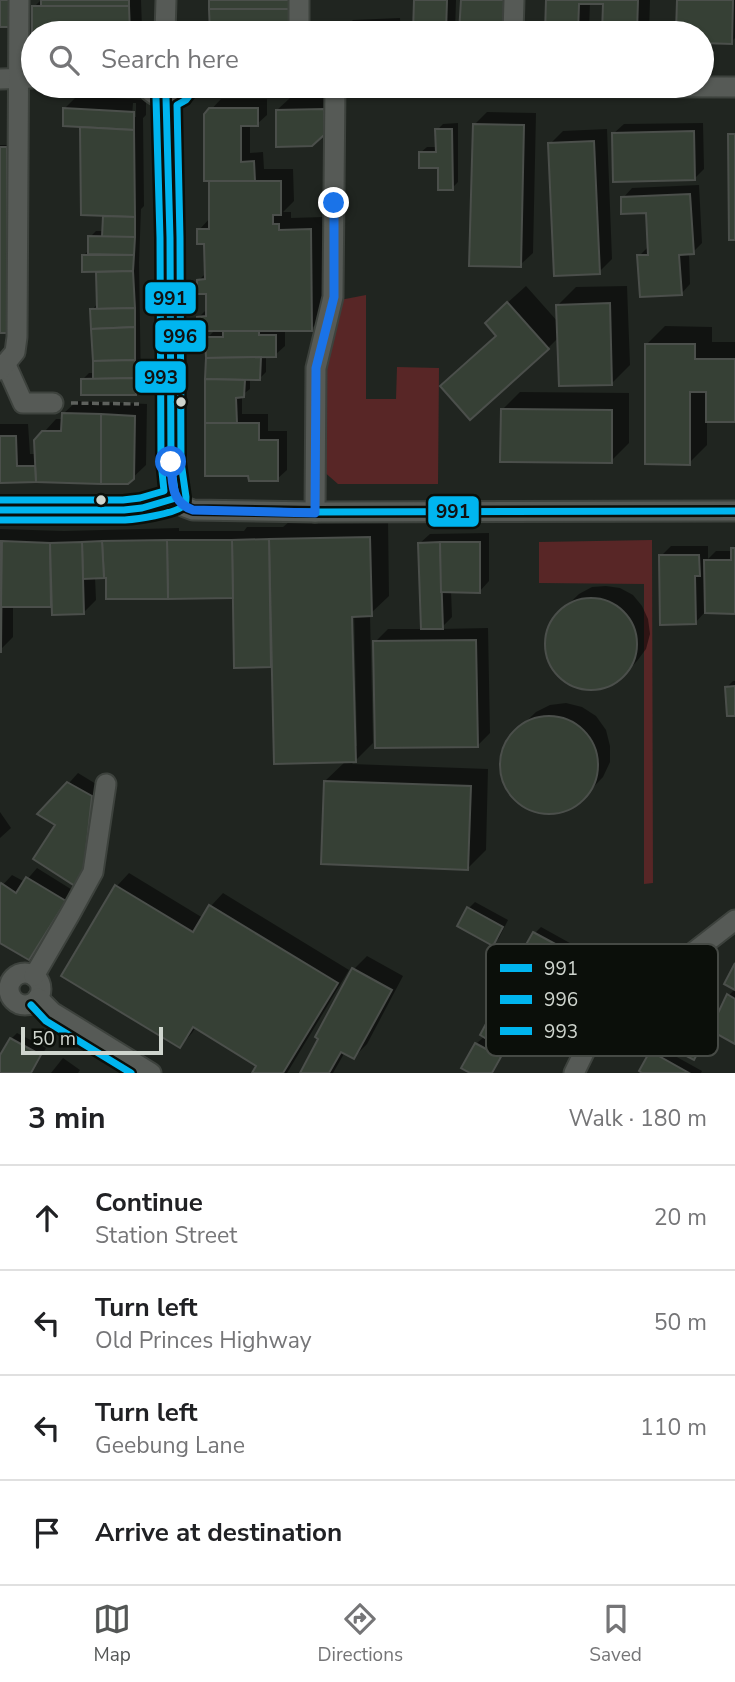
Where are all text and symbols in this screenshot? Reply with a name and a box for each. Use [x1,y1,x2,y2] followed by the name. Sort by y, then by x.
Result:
[21,21,714,98] search box
[45,41,83,79] icon: search
[101,42,239,77] text: Search here
[318,187,349,218] route end
[144,281,197,315] line badge: 991
[153,286,187,312] text: 991
[154,319,207,353] line badge: 996
[163,324,197,350] text: 996
[134,360,187,394] line badge: 993
[144,365,178,391] text: 993
[174,395,188,409] unlabelled marker
[155,446,186,477] route start
[94,493,108,507] unlabelled marker
[427,495,480,528] line badge: 991
[436,499,470,525] text: 991
[486,944,718,1056] legend
[544,956,578,982] text: 991
[544,987,578,1013] text: 996
[544,1019,578,1045] text: 993
[21,1024,163,1056] scale bar
[32,1026,76,1052] text: 50 m
[28,1098,106,1139] text: 3 min
[568,1103,707,1134] text: Walk · 180 m
[95,1185,203,1220] text: Continue
[28,1199,66,1237] icon: ahead
[654,1202,707,1233] text: 20 m
[95,1220,237,1251] text: Station Street
[95,1290,198,1325] text: Turn left
[28,1304,66,1342] icon: left
[654,1307,707,1338] text: 50 m
[95,1325,312,1356] text: Old Princes Highway
[95,1395,198,1430] text: Turn left
[28,1409,66,1447] icon: left
[640,1412,707,1443] text: 110 m
[95,1430,245,1461] text: Geebung Lane
[28,1514,66,1552] icon: arrive
[95,1515,342,1550] text: Arrive at destination
[93,1600,131,1668] tab: Map
[317,1600,403,1668] tab: Directions
[589,1600,642,1668] tab: Saved

